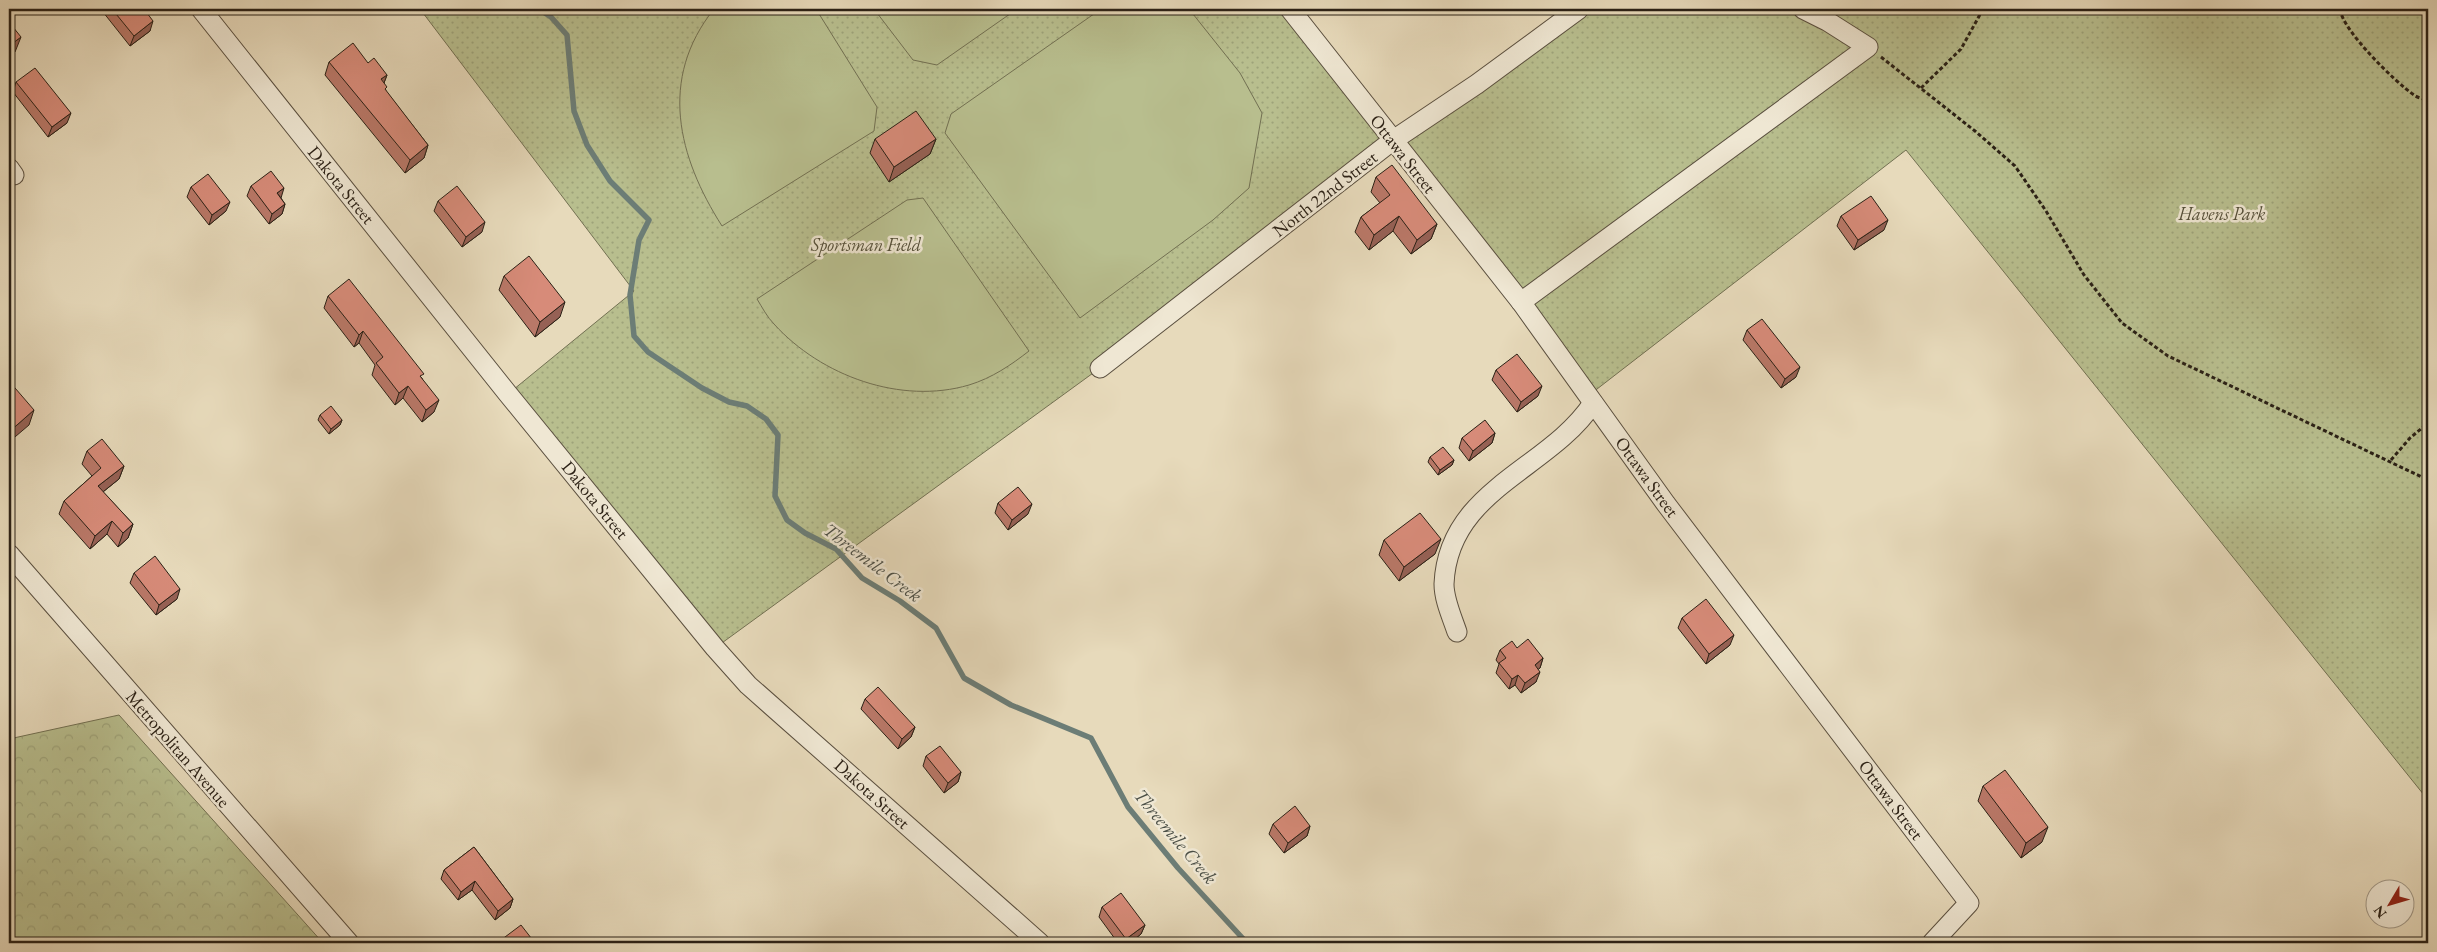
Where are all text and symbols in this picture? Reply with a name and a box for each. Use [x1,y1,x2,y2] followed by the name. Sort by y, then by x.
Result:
[1365,109,1442,198] street label: Ottawa Street
[303,141,380,229] street label: Dakota Street
[1268,145,1382,242] street label: North 22nd Street
[2178,202,2265,225] park label: Havens Park
[810,233,922,257] park label: Sportsman Field
[1610,432,1685,522] street label: Ottawa Street
[557,456,634,544] street label: Dakota Street
[818,517,927,608] water label: Threemile Creek
[121,685,236,812] street label: Metropolitan Avenue
[830,754,915,834] street label: Dakota Street
[1854,755,1929,845] street label: Ottawa Street
[1128,783,1223,890] water label: Threemile Creek
[2364,880,2414,930] north arrow
[2369,901,2390,922] text: N

